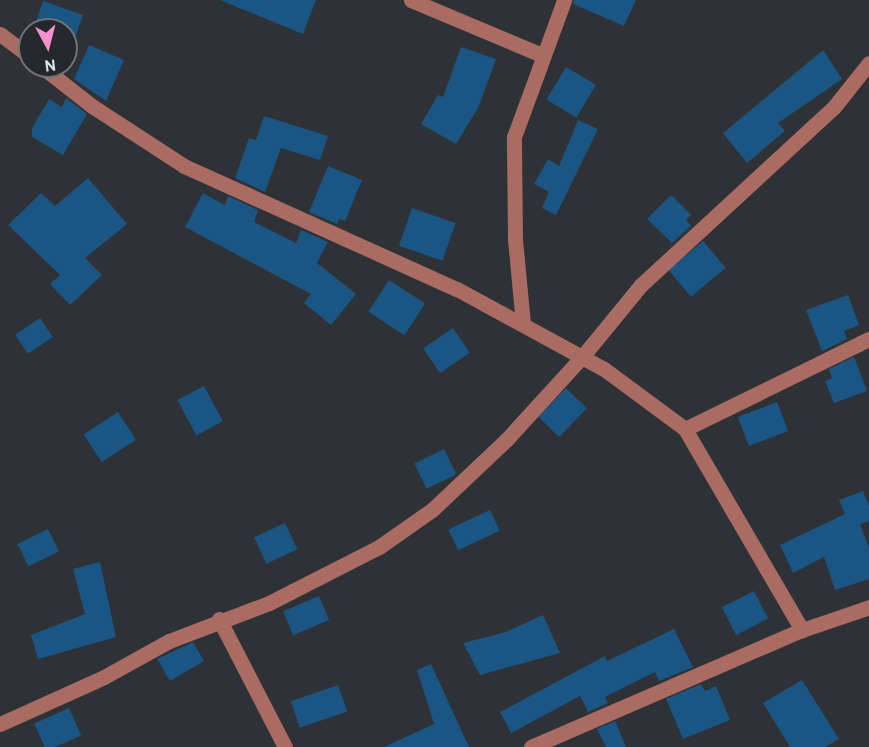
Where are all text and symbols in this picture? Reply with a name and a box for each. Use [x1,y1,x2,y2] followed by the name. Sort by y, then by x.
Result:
[18,18,78,78] north arrow
[43,53,57,75] text: N

